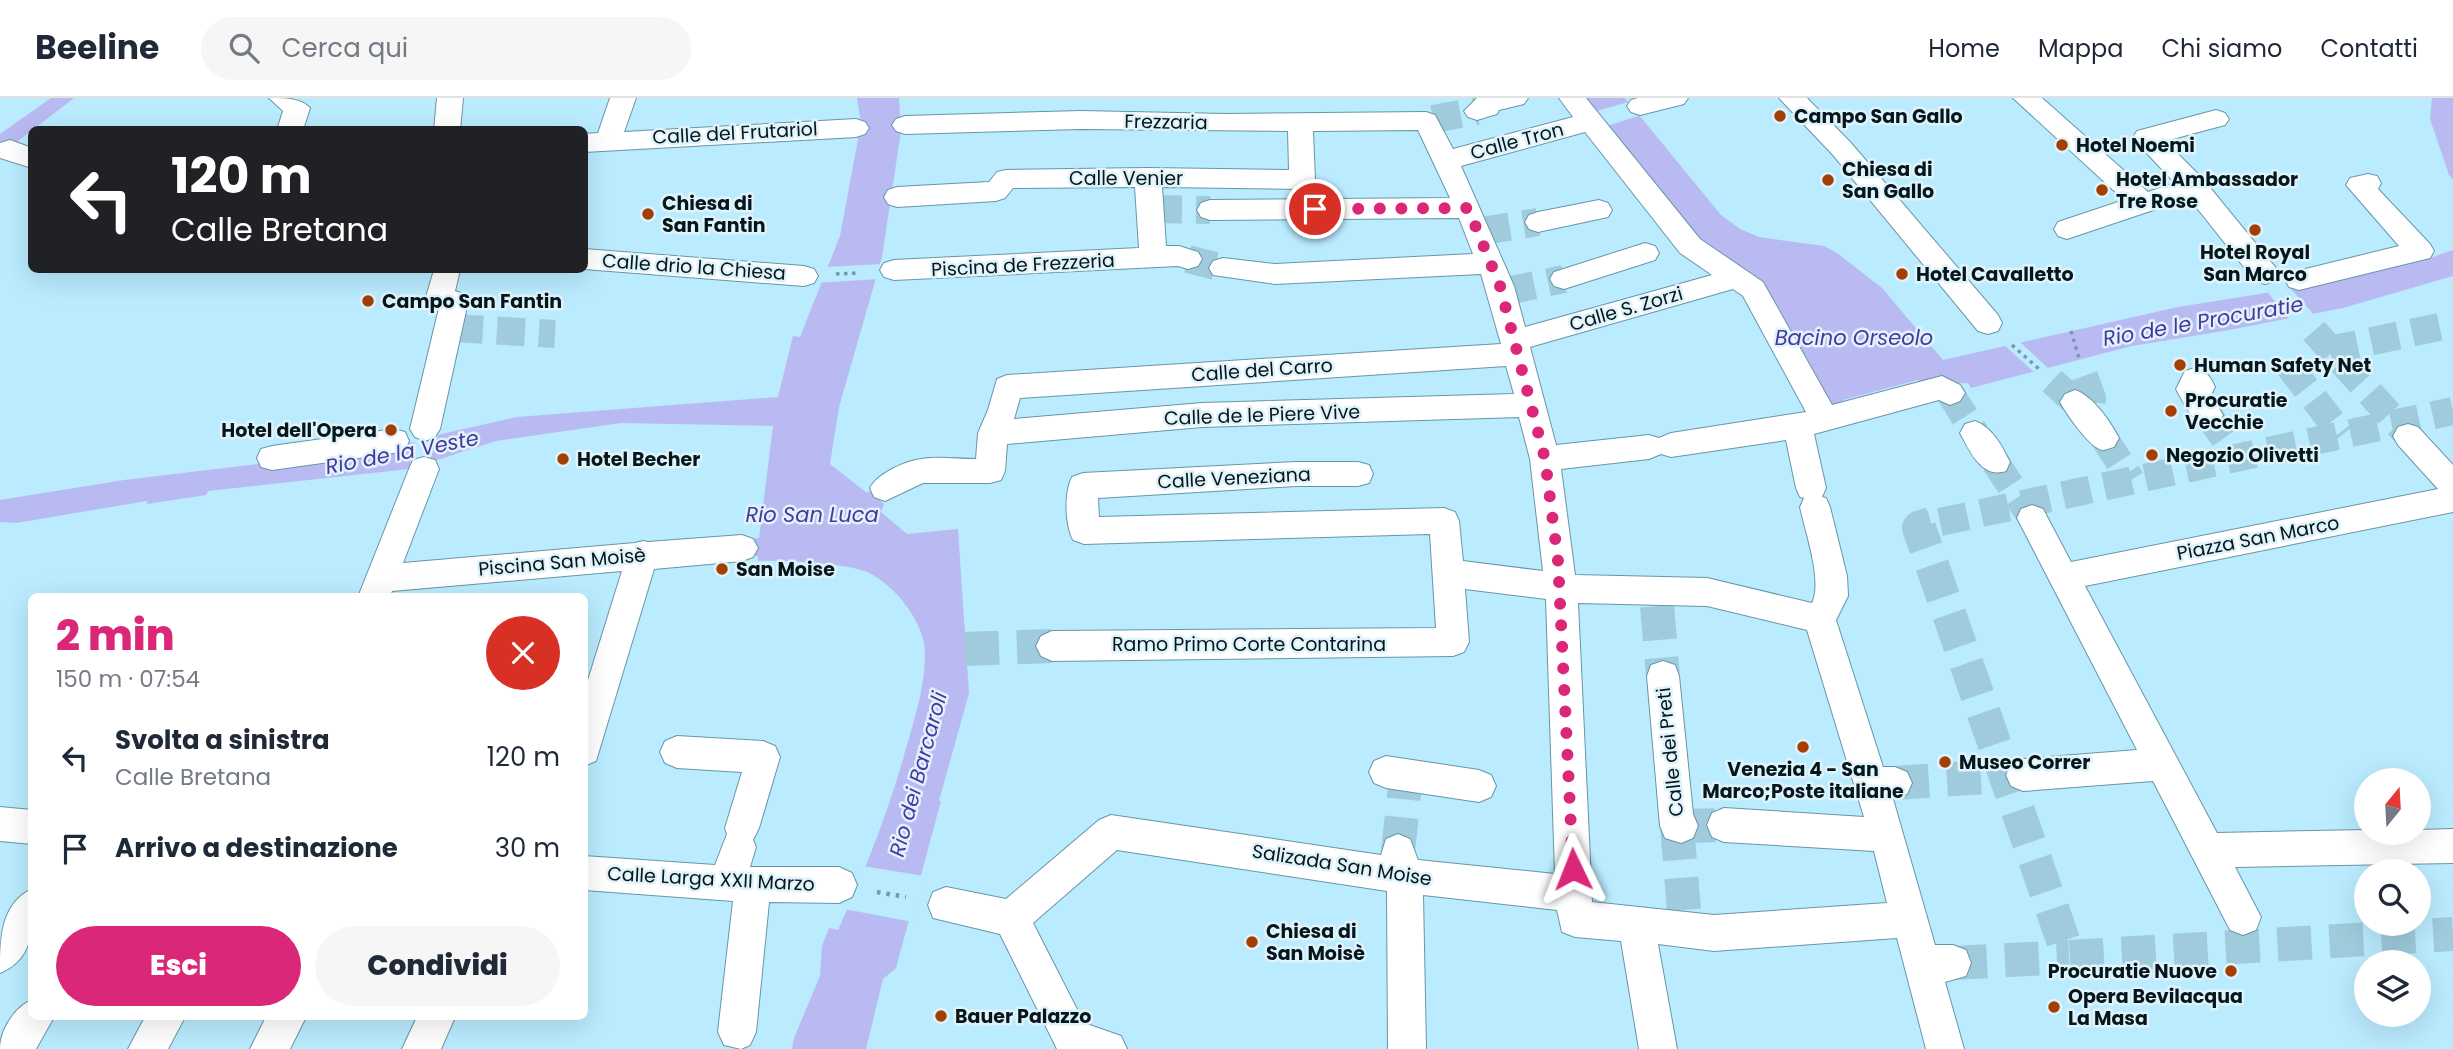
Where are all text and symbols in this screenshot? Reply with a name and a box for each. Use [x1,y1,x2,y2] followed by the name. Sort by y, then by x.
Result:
[201,17,691,80] search box
[35,24,159,71] text: Beeline
[225,29,263,67] icon: search
[281,30,408,66] text: Cerca qui
[1928,32,2000,65] text: Home
[2038,32,2123,65] text: Mappa
[2161,32,2282,65] text: Chi siamo
[2320,32,2418,65] text: Contatti
[1794,103,1963,130] place label: Campo San Gallo
[1124,108,1208,136] street label: Frezzaria
[1772,108,1788,124] marker: Campo San Gallo
[652,115,818,151] street label: Calle del Frutariol
[1467,116,1567,166] street label: Calle Tron
[2076,132,2195,159] place label: Hotel Noemi
[2054,137,2070,153] marker: Hotel Noemi
[171,142,312,210] text: 120 m
[56,154,147,245] icon: left
[1842,156,1934,205] place label: Chiesa di San Gallo
[1069,165,1183,192] street label: Calle Venier
[2116,166,2298,215] place label: Hotel Ambassador Tre Rose
[1820,172,1836,188] marker: Chiesa di San Gallo
[1285,179,1345,239] pin
[2094,182,2110,198] marker: Hotel Ambassador Tre Rose
[662,190,766,239] place label: Chiesa di San Fantin
[1296,190,1334,228] icon: arrive
[640,206,656,222] marker: Chiesa di San Fantin
[171,207,388,252] text: Calle Bretana
[2247,222,2263,238] marker: Hotel Royal San Marco
[2200,239,2310,288] place label: Hotel Royal San Marco
[601,247,787,287] street label: Calle drio la Chiesa
[931,247,1115,283] street label: Piscina de Frezzeria
[1916,261,2074,288] place label: Hotel Cavalletto
[1894,266,1910,282] marker: Hotel Cavalletto
[1566,280,1686,338] street label: Calle S. Zorzi
[382,288,562,315] place label: Campo San Fantin
[2101,289,2305,353] water label: Rio de le Procuratie
[360,293,376,309] marker: Campo San Fantin
[1775,323,1933,352] water label: Bacino Orseolo
[1190,352,1334,388] street label: Calle del Carro
[2194,352,2371,379] place label: Human Safety Net
[2172,357,2188,373] marker: Human Safety Net
[2185,387,2288,436] place label: Procuratie Vecchie
[1163,398,1361,432] street label: Calle de le Piere Vive
[2163,403,2179,419] marker: Procuratie Vecchie
[221,417,377,444] place label: Hotel dell'Opera
[383,422,399,438] marker: Hotel dell'Opera
[323,423,481,481] water label: Rio de la Veste
[2166,442,2319,469] place label: Negozio Olivetti
[577,446,700,473] place label: Hotel Becher
[2144,447,2160,463] marker: Negozio Olivetti
[555,451,571,467] marker: Hotel Becher
[1157,461,1311,495] street label: Calle Veneziana
[745,500,879,529] water label: Rio San Luca
[2174,509,2342,567] street label: Piazza San Marco
[477,541,647,583] street label: Piscina San Moisè
[736,556,835,583] place label: San Moise
[714,561,730,577] marker: San Moise
[56,606,174,665] text: 2 min
[486,616,560,690] button: close
[1112,631,1386,658] street label: Ramo Primo Corte Contarina
[56,663,200,695] text: 150 m · 07:54
[1650,686,1690,818] street label: Calle dei Preti
[882,687,954,860] water label: Rio dei Barcaroli
[115,722,330,758] text: Svolta a sinistra
[56,739,94,777] icon: left
[487,739,560,775] text: 120 m
[1795,739,1811,755] marker: Venezia 4 - San Marco;Poste italiane
[1959,749,2090,776] place label: Museo Correr
[1937,754,1953,770] marker: Museo Correr
[1702,756,1904,805] place label: Venezia 4 - San Marco;Poste italiane
[115,761,271,793] text: Calle Bretana
[2354,768,2431,845] north arrow
[2354,768,2431,1027] map controls
[56,830,94,868] icon: arrive
[115,830,398,866] text: Arrivo a destinazione
[495,830,560,866] text: 30 m
[1536,832,1610,906] position arrow
[1250,837,1434,893] street label: Salizada San Moise
[2354,859,2431,936] button: search
[607,860,815,898] street label: Calle Larga XXII Marzo
[1266,918,1365,967] place label: Chiesa di San Moisè
[56,926,301,1006] button: Esci
[315,926,560,1006] button: Condividi
[1244,934,1260,950] marker: Chiesa di San Moisè
[2354,950,2431,1027] button: layers
[2048,958,2217,985] place label: Procuratie Nuove
[2223,963,2239,979] marker: Procuratie Nuove
[2068,983,2243,1032] place label: Opera Bevilacqua La Masa
[2046,999,2062,1015] marker: Opera Bevilacqua La Masa
[955,1003,1091,1030] place label: Bauer Palazzo
[933,1008,949,1024] marker: Bauer Palazzo

